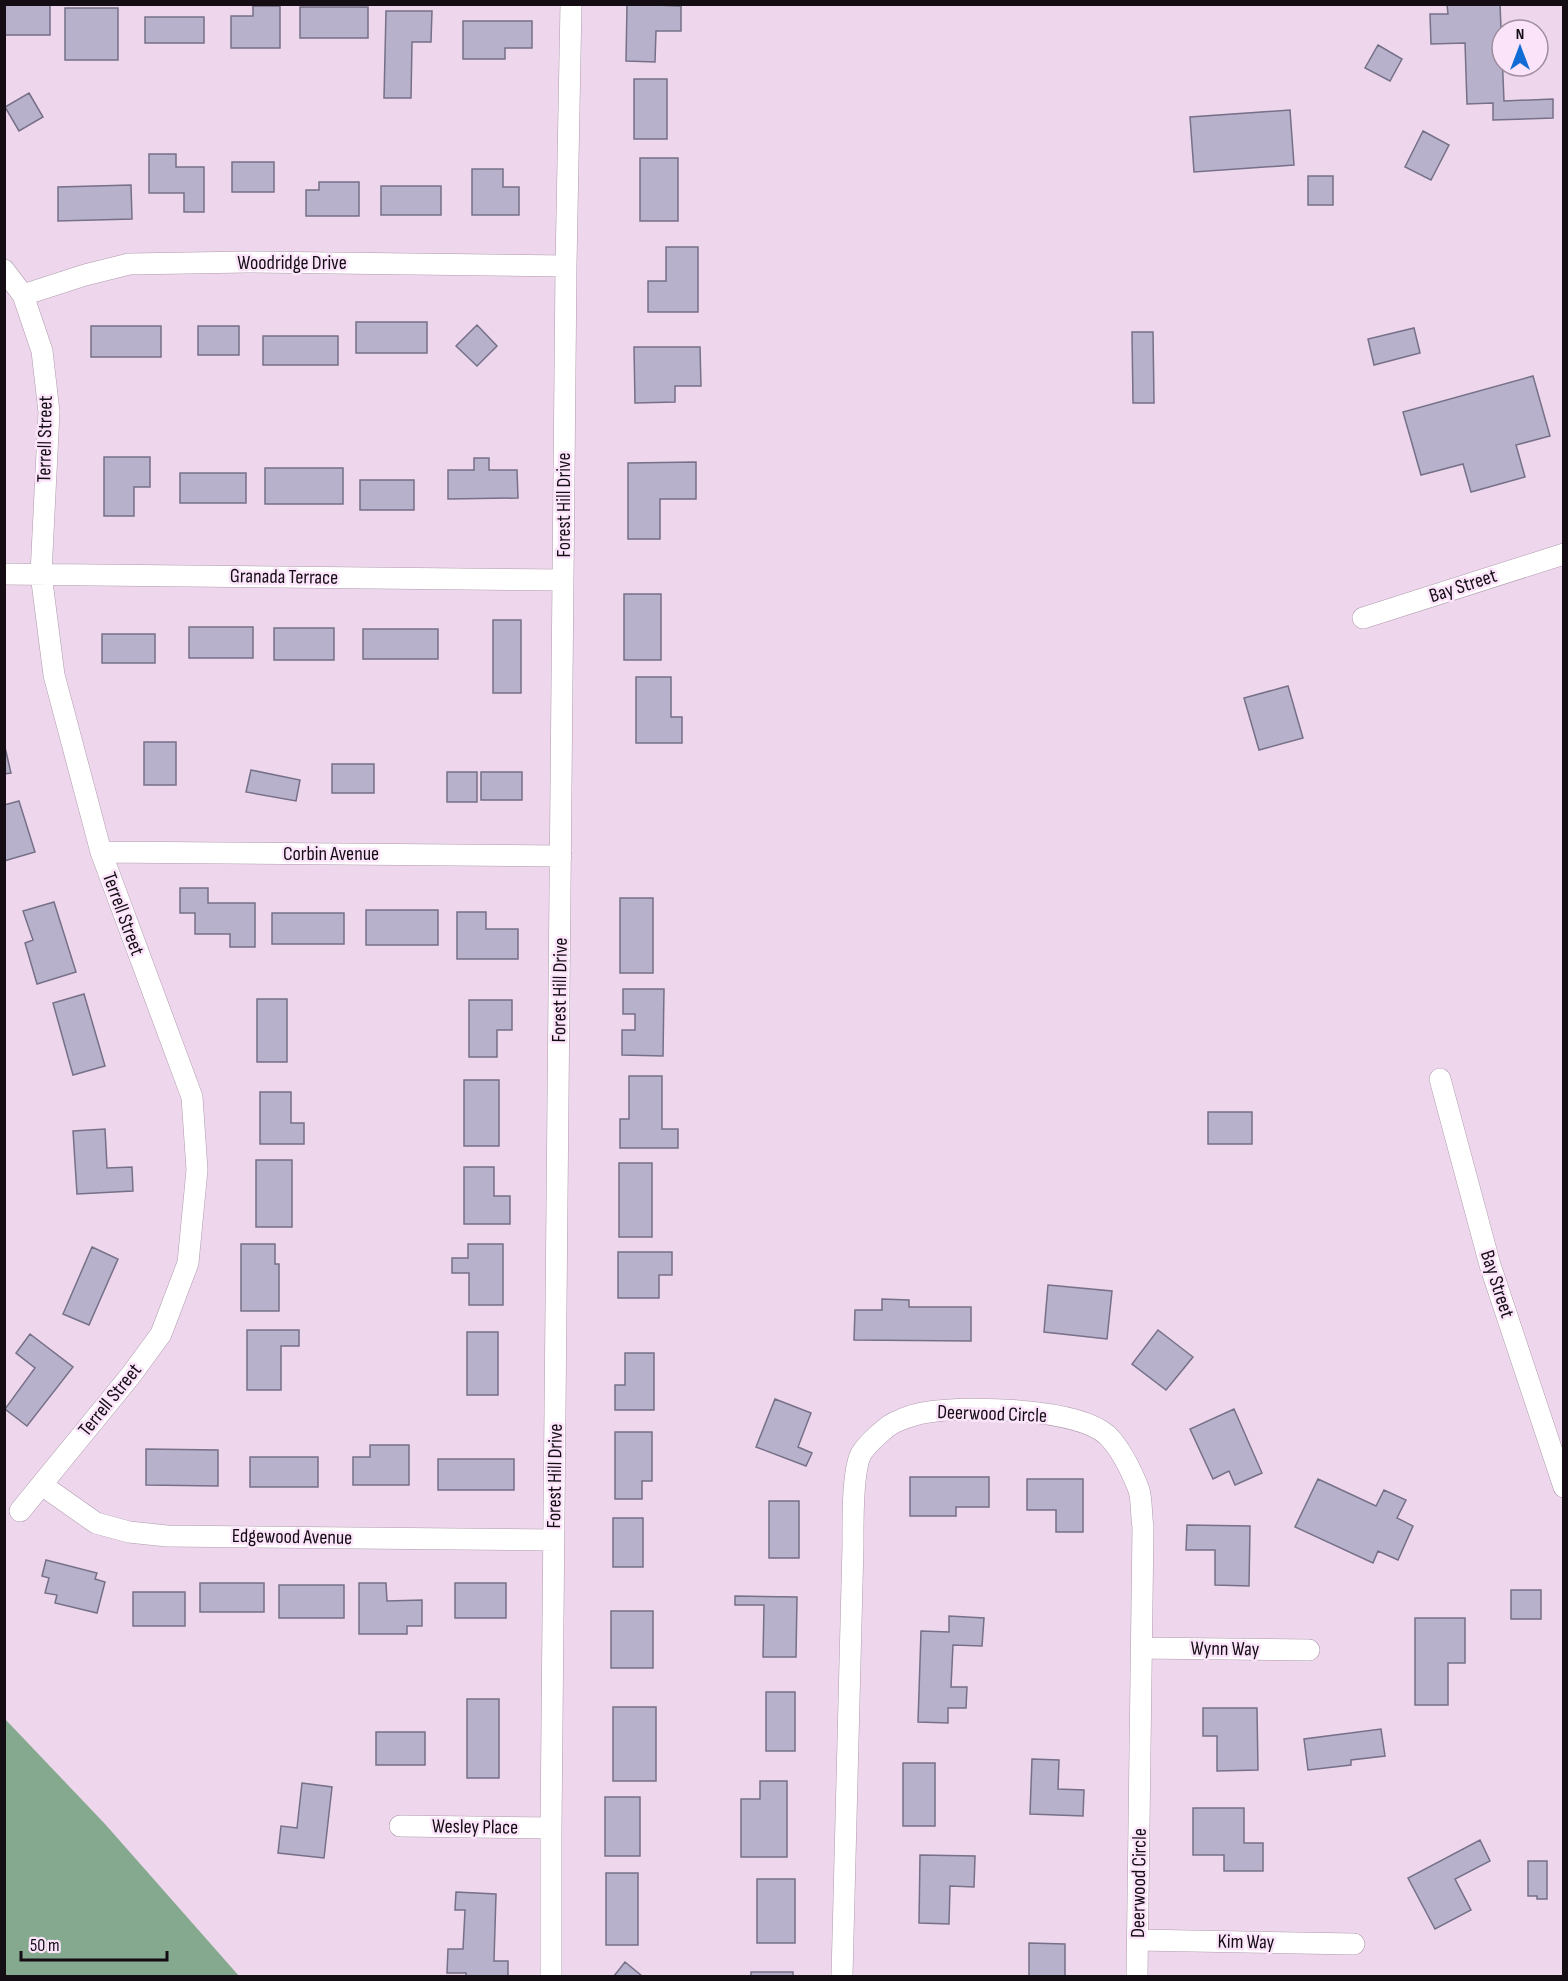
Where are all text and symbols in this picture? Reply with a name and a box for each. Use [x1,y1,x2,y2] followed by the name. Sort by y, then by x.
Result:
[1490,18,1550,78] north arrow
[1516,25,1524,44] text: N
[237,251,347,275] street label: Woodridge Drive
[32,395,58,483] street label: Terrell Street
[552,453,576,557] street label: Forest Hill Drive
[230,564,338,590] street label: Granada Terrace
[1426,564,1500,608] street label: Bay Street
[283,842,379,866] street label: Corbin Avenue
[97,869,149,959] street label: Terrell Street
[547,937,573,1043] street label: Forest Hill Drive
[1475,1247,1519,1321] street label: Bay Street
[73,1359,147,1441] street label: Terrell Street
[937,1400,1047,1428] street label: Deerwood Circle
[542,1423,568,1529] street label: Forest Hill Drive
[232,1524,352,1550] street label: Edgewood Avenue
[1190,1636,1260,1662] street label: Wynn Way
[432,1814,518,1840] street label: Wesley Place
[1126,1828,1152,1938] street label: Deerwood Circle
[21,1924,166,1962] scale bar
[1217,1930,1275,1954] street label: Kim Way
[30,1935,60,1956] text: 50 m

